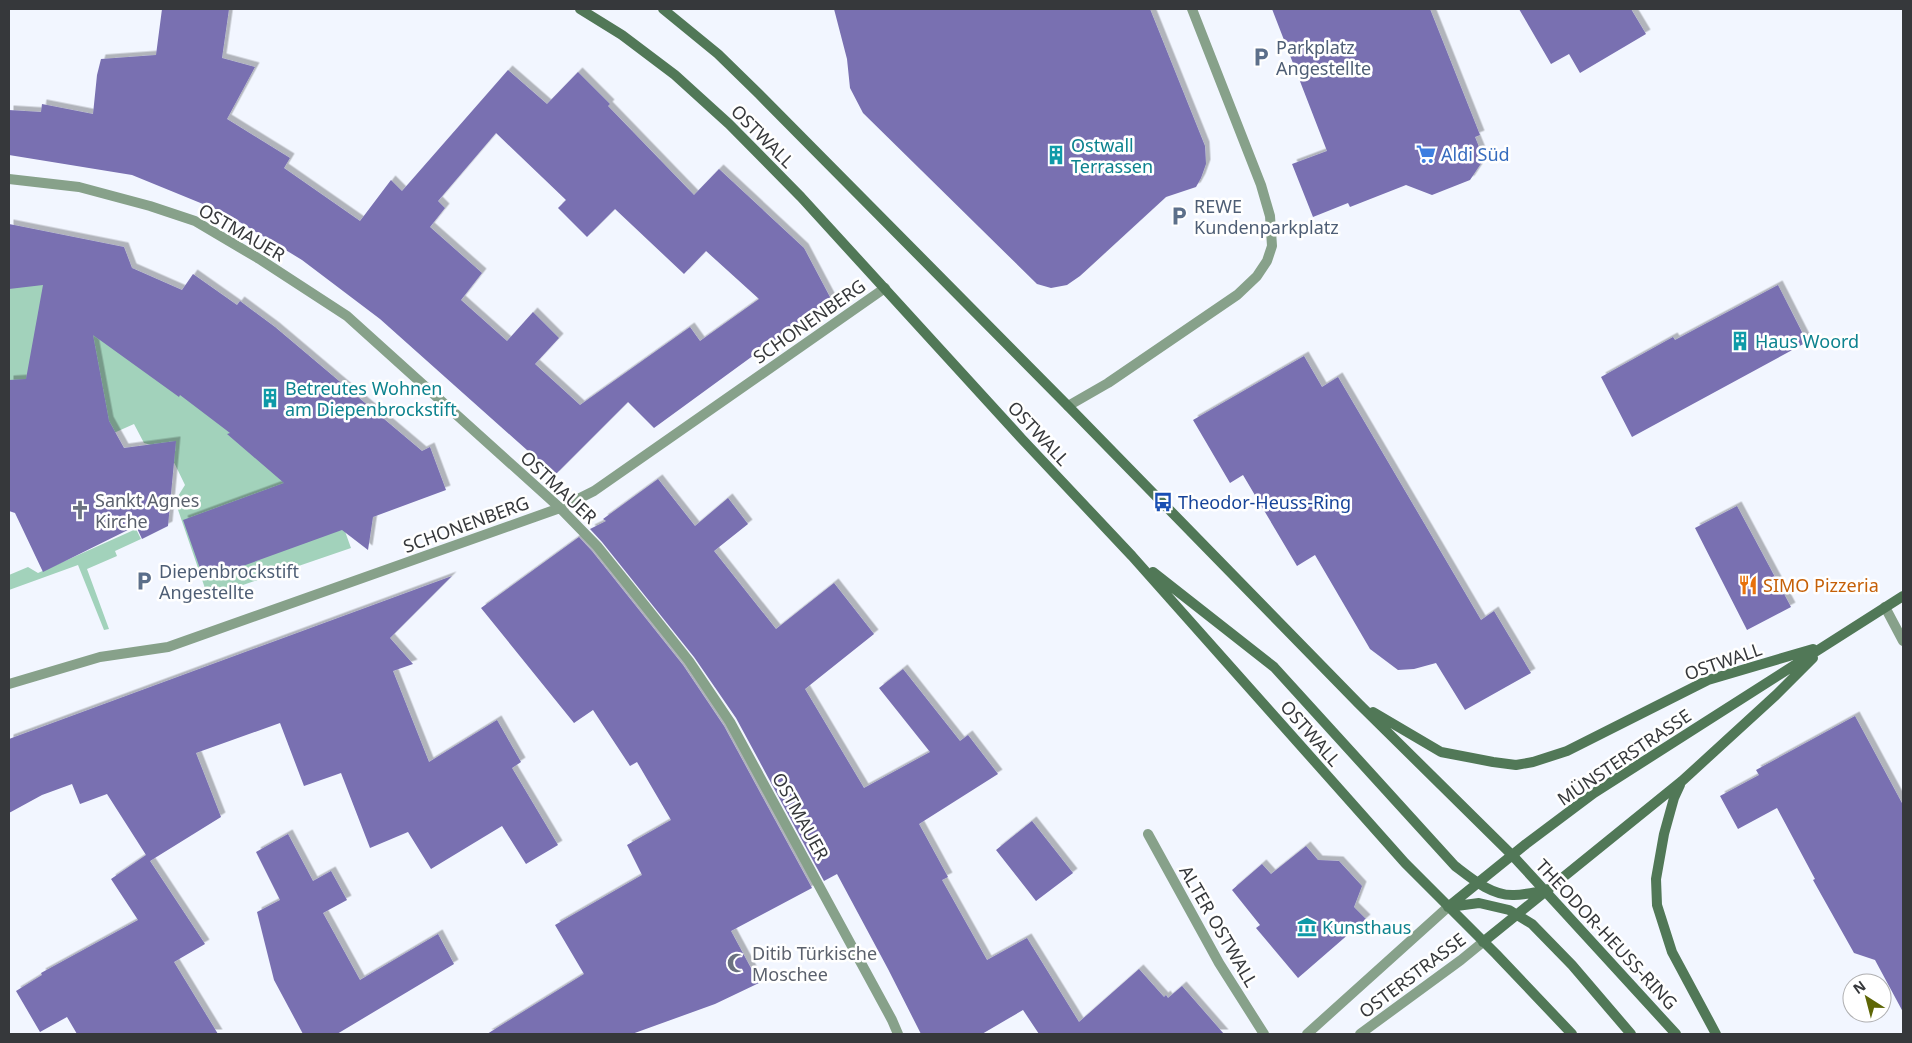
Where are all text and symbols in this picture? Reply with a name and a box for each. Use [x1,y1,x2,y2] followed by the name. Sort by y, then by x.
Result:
[1276,35,1371,80] place label: Parkplatz Angestellte
[1250,46,1272,68] parking icon: Parkplatz Angestellte
[726,99,800,173] street label: OSTWALL
[1071,133,1153,178] place label: Ostwall Terrassen
[1441,142,1510,166] place label: Aldi Süd
[1415,143,1437,165] supermarket icon: Aldi Süd
[1045,144,1067,166] building icon: Ostwall Terrassen
[1194,194,1339,239] place label: REWE Kundenparkplatz
[194,198,290,266] street label: OSTMAUER
[1168,205,1190,227] parking icon: REWE Kundenparkplatz
[748,273,870,369] street label: SCHONENBERG
[1755,329,1859,353] place label: Haus Woord
[1729,330,1751,352] building icon: Haus Woord
[285,376,457,421] place label: Betreutes Wohnen am Diepenbrockstift
[259,387,281,409] building icon: Betreutes Wohnen am Diepenbrockstift
[1003,395,1075,471] street label: OSTWALL
[516,445,602,529] street label: OSTMAUER
[95,488,199,533] place label: Sankt Agnes Kirche
[400,490,532,558] street label: SCHONENBERG
[1178,490,1351,514] place label: Theodor-Heuss-Ring
[1152,491,1174,513] bus stop icon: Theodor-Heuss-Ring
[69,499,91,521] church icon: Sankt Agnes Kirche
[159,559,300,604] place label: Diepenbrockstift Angestellte
[133,570,155,592] parking icon: Diepenbrockstift Angestellte
[1763,573,1879,597] place label: SIMO Pizzeria
[1737,574,1759,596] restaurant icon: SIMO Pizzeria
[1681,637,1765,685] street label: OSTWALL
[1276,695,1346,771] street label: OSTWALL
[1552,703,1696,811] street label: MÜNSTERSTRASSE
[767,768,835,864] street label: OSTMAUER
[1531,854,1683,1014] street label: THEODOR-HEUSS-RING
[1174,861,1264,991] street label: ALTER OSTWALL
[1322,915,1411,939] place label: Kunsthaus
[1296,916,1318,938] museum icon: Kunsthaus
[1354,927,1470,1023] street label: OSTERSTRASSE
[752,941,877,986] place label: Ditib Türkische Moschee
[726,952,748,974] mosque icon: Ditib Türkische Moschee
[1842,973,1892,1023] north arrow
[1849,976,1869,998] text: N

